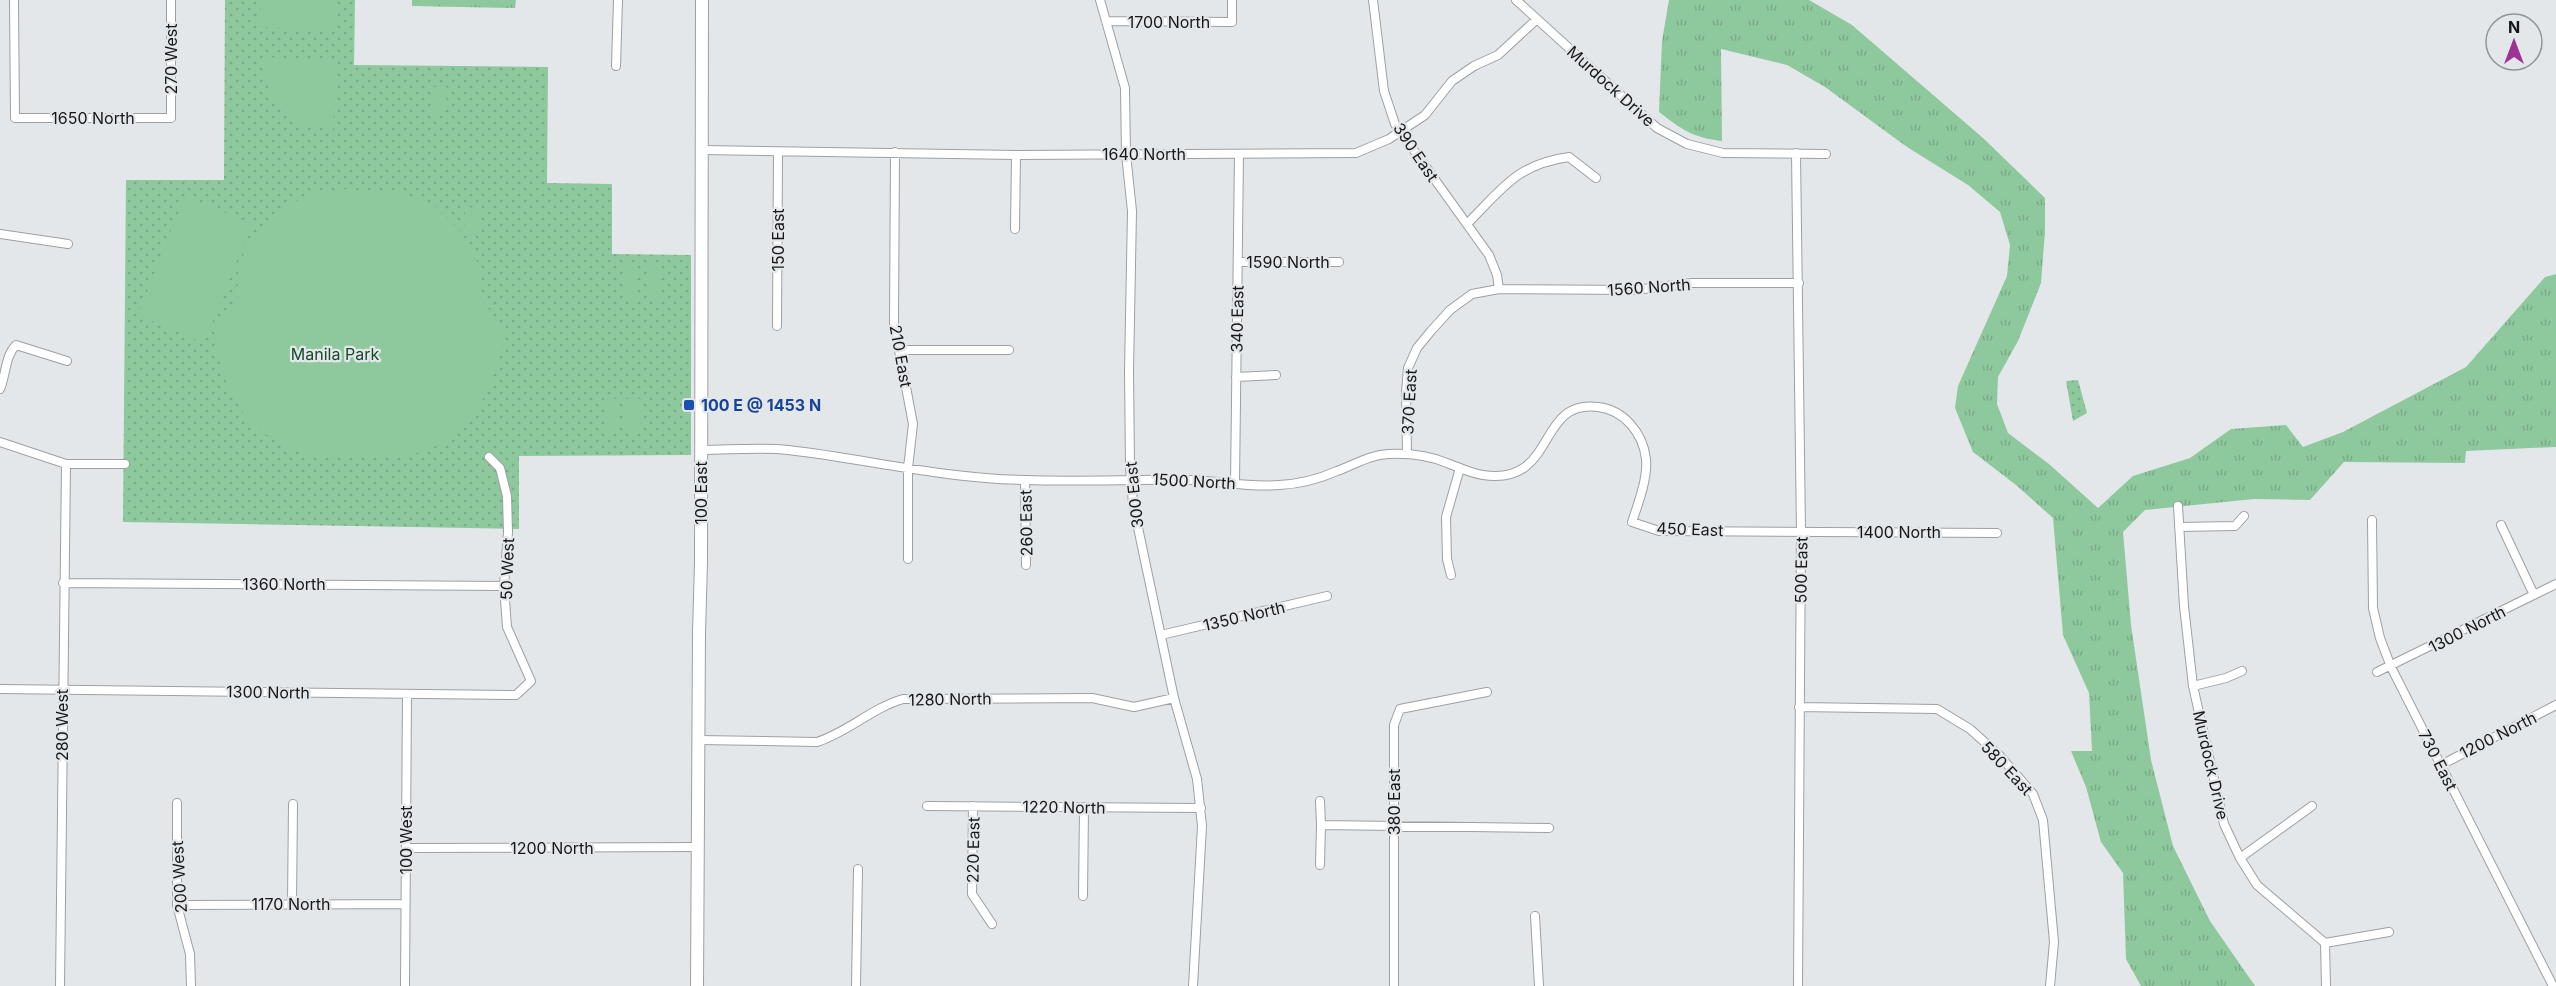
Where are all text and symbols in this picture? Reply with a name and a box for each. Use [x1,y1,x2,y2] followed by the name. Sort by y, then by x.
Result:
[1128,12,1210,32] street label: 1700 North
[2484,12,2544,72] north arrow
[2508,17,2520,37] text: N
[161,23,181,95] street label: 270 West
[1563,41,1659,131] street label: Murdock Drive
[51,108,135,128] street label: 1650 North
[1389,119,1443,185] street label: 390 East
[1102,144,1186,164] street label: 1640 North
[768,208,788,272] street label: 150 East
[1246,252,1330,272] street label: 1590 North
[1607,274,1691,300] street label: 1560 North
[1226,285,1248,353] street label: 340 East
[886,323,916,389] street label: 210 East
[291,344,379,364] park label: Manila Park
[1397,369,1421,435] street label: 370 East
[701,395,821,415] place label: 100 E @ 1453 N
[682,398,696,412] marker: 100 E @ 1453 N
[691,461,711,525] street label: 100 East
[1121,461,1147,529] street label: 300 East
[1152,469,1236,493] street label: 1500 North
[1015,490,1037,556] street label: 260 East
[1656,518,1724,540] street label: 450 East
[1857,522,1941,542] street label: 1400 North
[1790,536,1812,604] street label: 500 East
[496,538,518,600] street label: 50 West
[242,574,326,594] street label: 1360 North
[1201,597,1287,635] street label: 1350 North
[2425,601,2509,657] street label: 1300 North
[226,681,310,703] street label: 1300 North
[908,688,992,710] street label: 1280 North
[52,689,72,761] street label: 280 West
[2456,707,2540,763] street label: 1200 North
[2189,709,2233,821] street label: Murdock Drive
[2414,726,2462,794] street label: 730 East
[1977,737,2037,799] street label: 580 East
[1384,769,1404,835] street label: 380 East
[1022,796,1106,818] street label: 1220 North
[396,805,416,875] street label: 100 West
[962,817,984,883] street label: 220 East
[510,838,594,858] street label: 1200 North
[167,840,191,914] street label: 200 West
[251,894,331,914] street label: 1170 North

